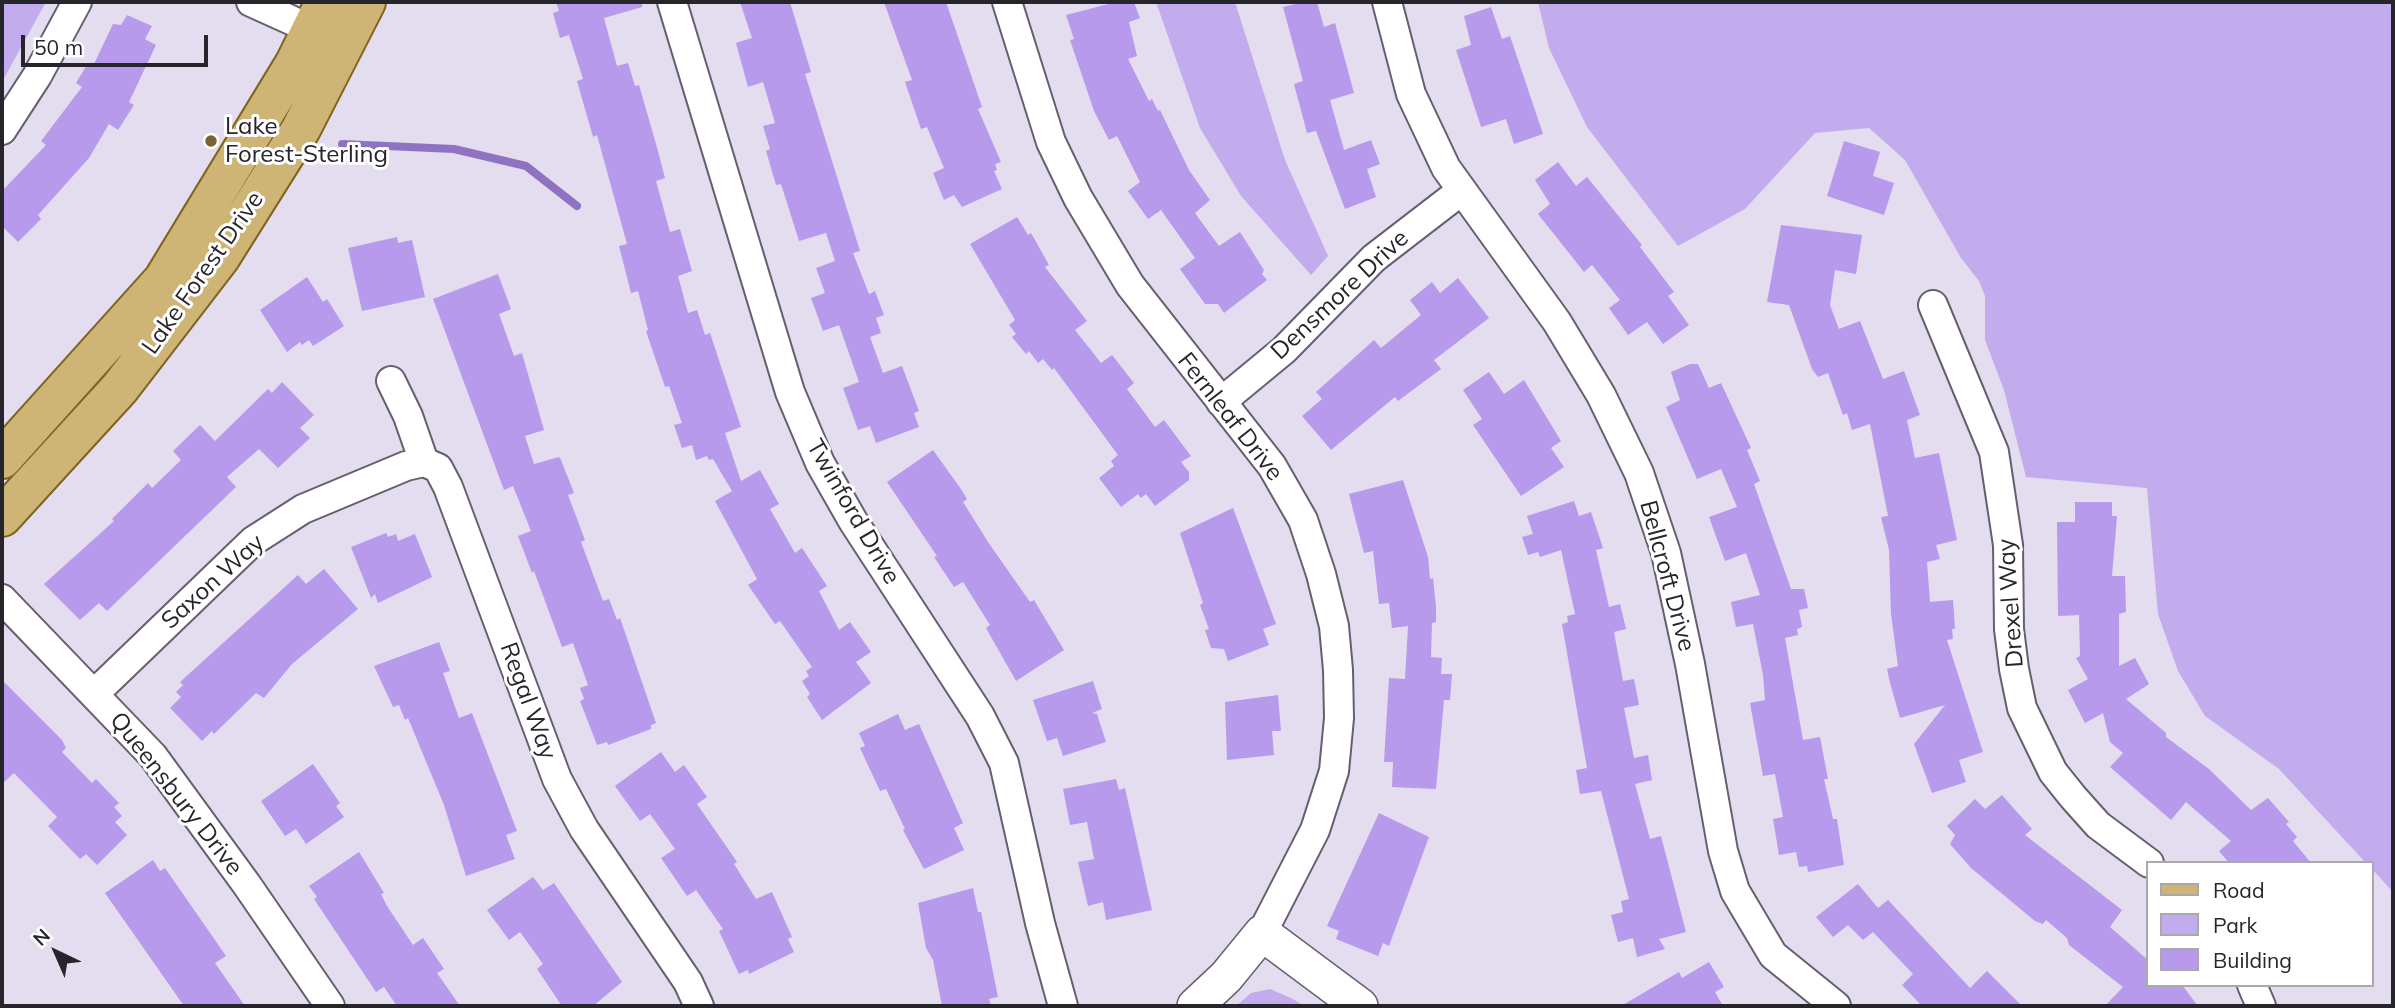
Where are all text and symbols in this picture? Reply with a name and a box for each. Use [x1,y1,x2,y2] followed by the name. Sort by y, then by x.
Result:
[24,21,212,65] scale bar
[34,34,83,60] text: 50 m
[225,113,388,169] place label: Lake Forest-Sterling
[203,133,219,149] marker: Lake Forest-Sterling
[136,186,270,360] street label: Lake Forest Drive
[1265,224,1415,366] street label: Densmore Drive
[1171,347,1289,487] street label: Fernleaf Drive
[800,435,906,589] street label: Twinford Drive
[1633,497,1701,655] street label: Bellcroft Drive
[156,528,270,636] street label: Saxon Way
[1992,537,2030,669] street label: Drexel Way
[494,638,562,764] street label: Regal Way
[103,707,249,881] street label: Queensbury Drive
[2146,861,2374,987] legend
[2213,877,2264,903] text: Road
[2213,912,2257,938] text: Park
[21,917,91,987] north arrow
[28,923,55,951] text: N
[2213,947,2292,973] text: Building

